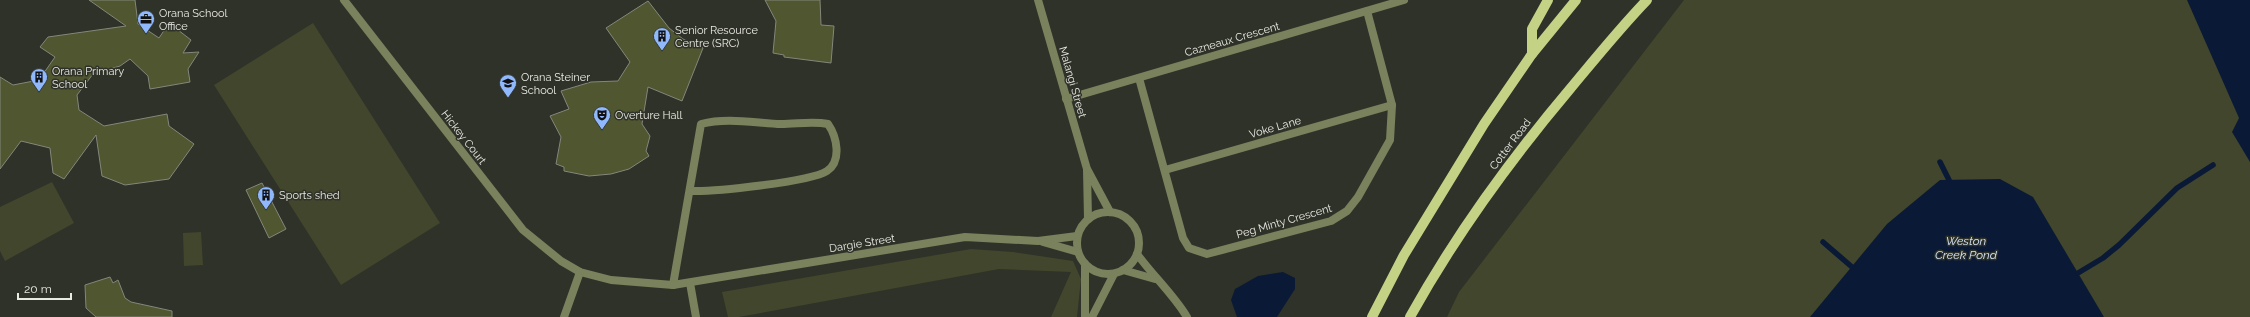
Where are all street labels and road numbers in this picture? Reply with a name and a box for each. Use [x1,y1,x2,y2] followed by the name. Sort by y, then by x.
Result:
[1183,20,1281,59] street label: Cazneaux Crescent
[1056,45,1089,120] street label: Malangi Street
[438,108,489,167] street label: Hickey Court
[1248,114,1303,141] street label: Voke Lane
[1487,116,1534,172] street label: Cotter Road
[1235,202,1334,241] street label: Peg Minty Crescent
[828,232,896,255] street label: Dargie Street

